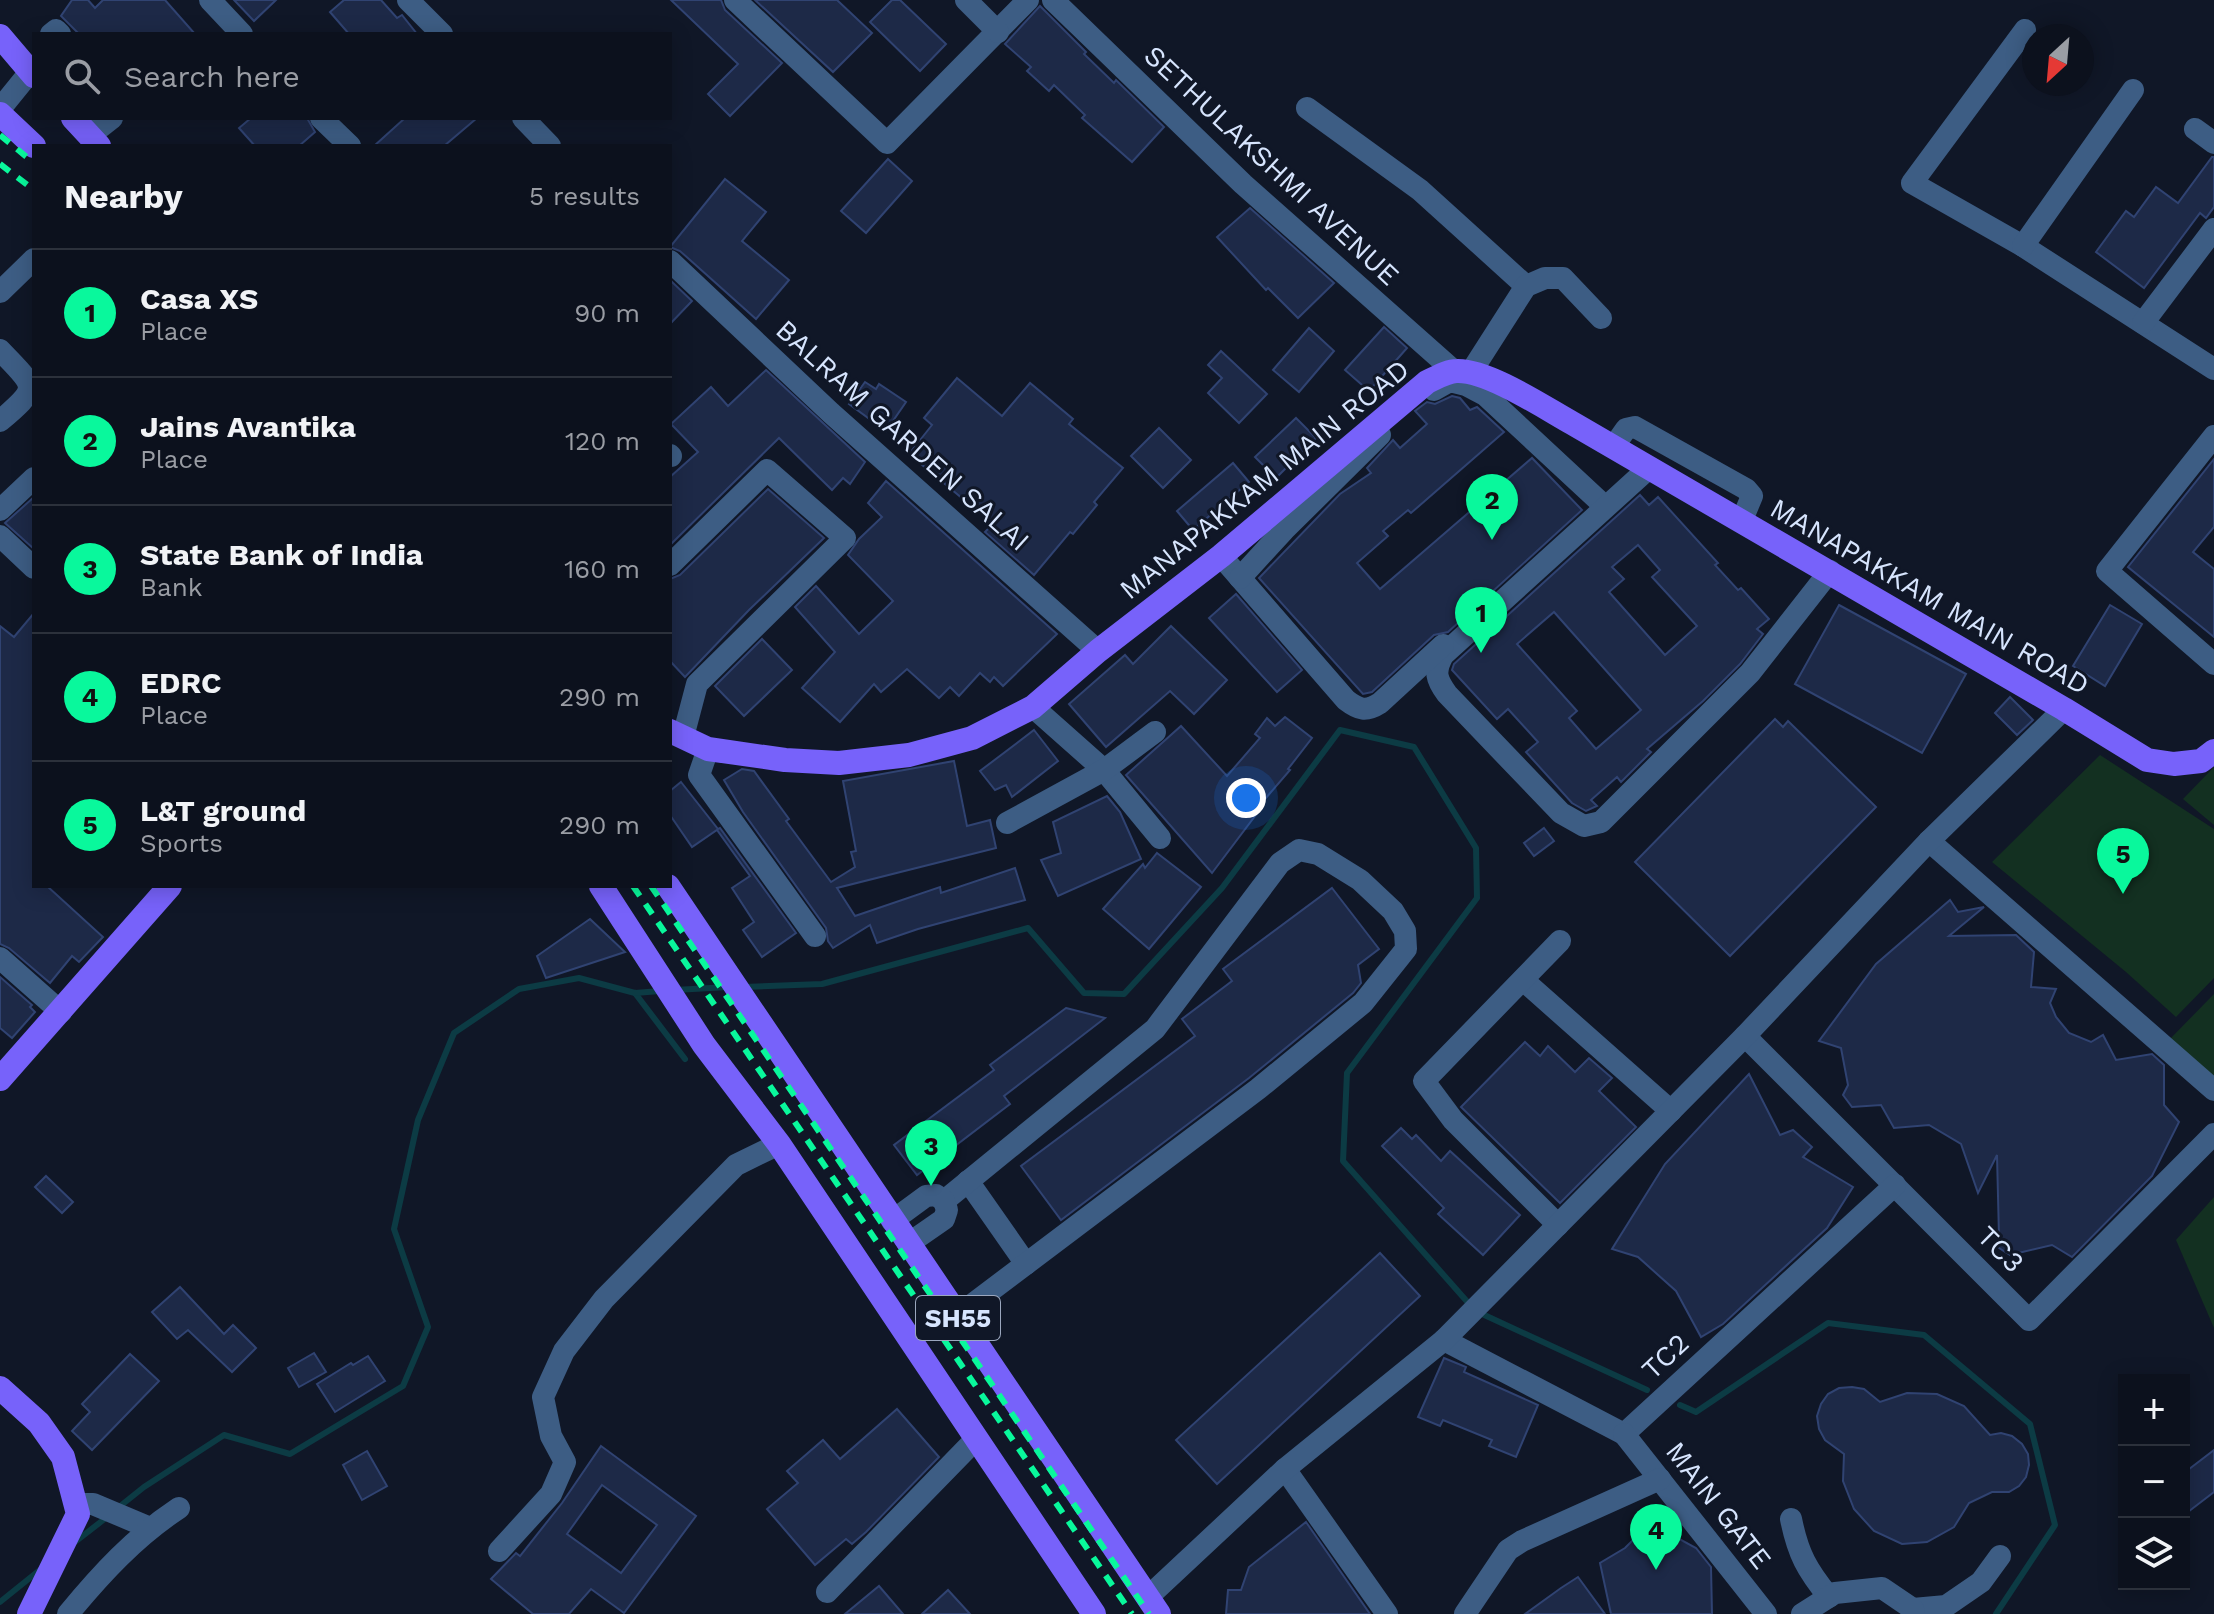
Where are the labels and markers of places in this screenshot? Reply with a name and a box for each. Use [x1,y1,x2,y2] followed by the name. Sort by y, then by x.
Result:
[1466,474,1518,540] pin: 2
[1455,587,1507,653] pin: 1
[2097,828,2149,894] pin: 5
[905,1120,957,1186] pin: 3
[1630,1504,1682,1570] pin: 4

